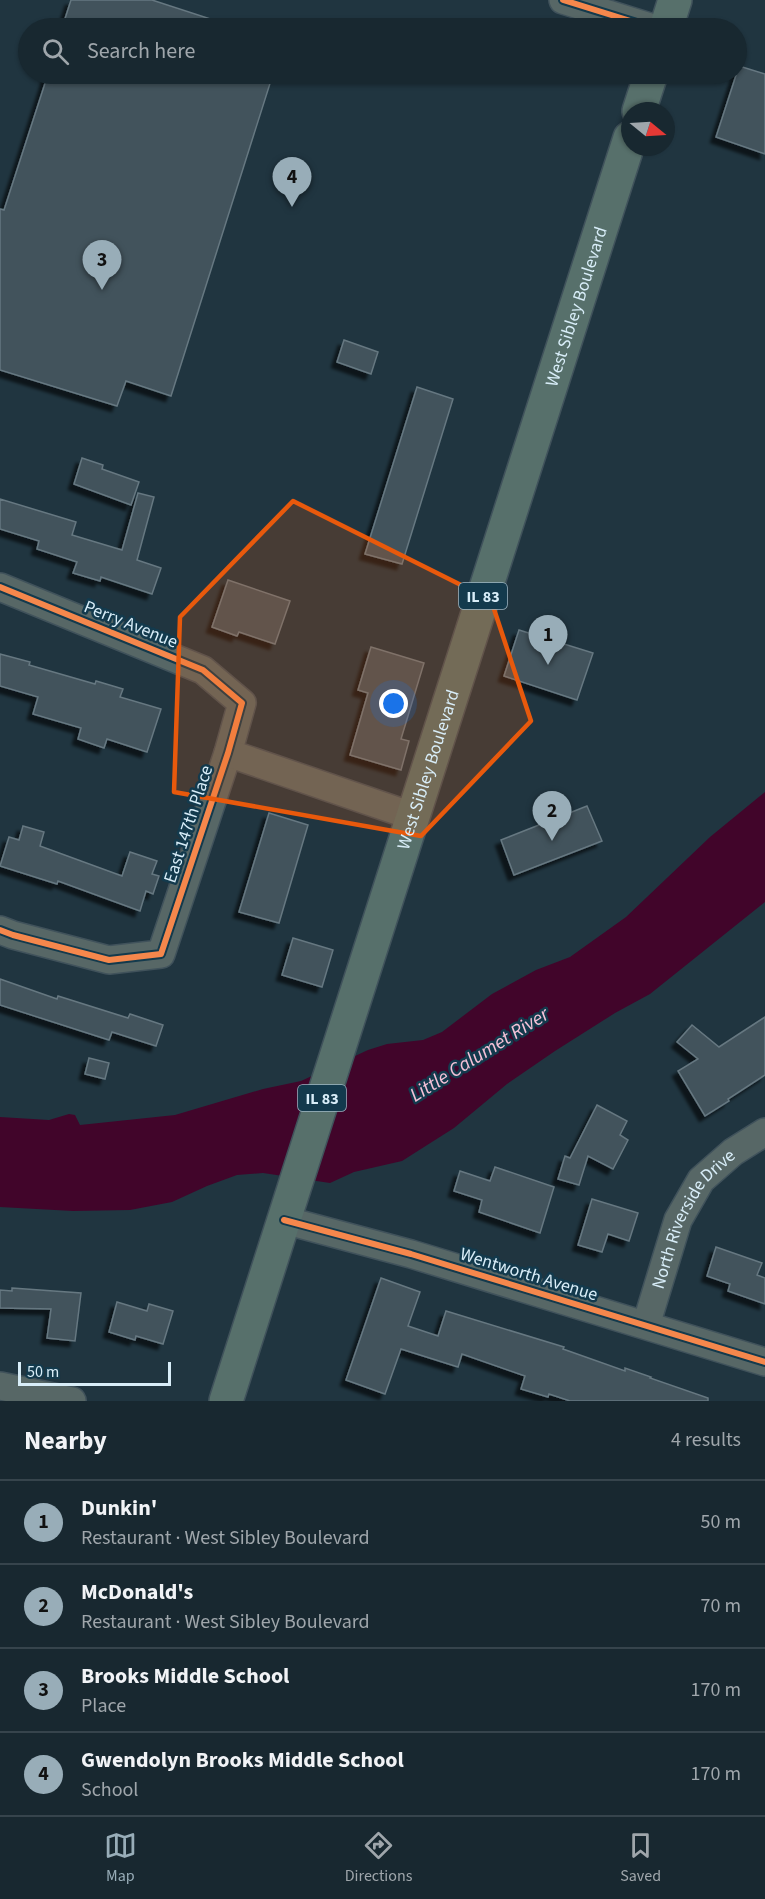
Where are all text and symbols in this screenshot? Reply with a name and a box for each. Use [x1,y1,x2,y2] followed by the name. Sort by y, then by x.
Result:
[18,18,747,84] search box
[39,35,72,68] icon: search
[87,35,195,67] text: Search here
[621,102,675,156] north arrow
[272,158,312,207] pin: 4
[539,224,614,390] street label: West Sibley Boulevard
[82,240,122,290] pin: 3
[459,583,507,609] road number: IL 83
[80,594,182,655] street label: Perry Avenue
[528,616,568,665] pin: 1
[391,687,466,853] street label: West Sibley Boulevard
[379,689,408,718] your location
[158,762,219,886] street label: East 147th Place
[532,792,572,841] pin: 2
[404,1000,556,1109] water label: Little Calumet River
[298,1085,346,1111] road number: IL 83
[646,1144,741,1292] street label: North Riverside Drive
[457,1242,601,1307] street label: Wentworth Avenue
[18,1359,171,1386] scale bar
[27,1361,59,1383] text: 50 m
[24,1422,107,1459] text: Nearby
[671,1426,741,1454] text: 4 results
[81,1492,157,1524] text: Dunkin'
[38,1508,49,1536] text: 1
[701,1508,741,1536] text: 50 m
[81,1524,370,1552] text: Restaurant · West Sibley Boulevard
[81,1576,193,1608] text: McDonald's
[38,1592,49,1620] text: 2
[701,1592,741,1620] text: 70 m
[81,1608,370,1636] text: Restaurant · West Sibley Boulevard
[81,1660,289,1692] text: Brooks Middle School
[38,1676,49,1704] text: 3
[691,1676,741,1704] text: 170 m
[81,1692,126,1720] text: Place
[81,1744,404,1776] text: Gwendolyn Brooks Middle School
[38,1760,49,1788] text: 4
[691,1760,741,1788] text: 170 m
[81,1776,138,1804] text: School
[104,1829,137,1887] tab: Map
[345,1829,412,1887] tab: Directions
[620,1829,661,1887] tab: Saved

